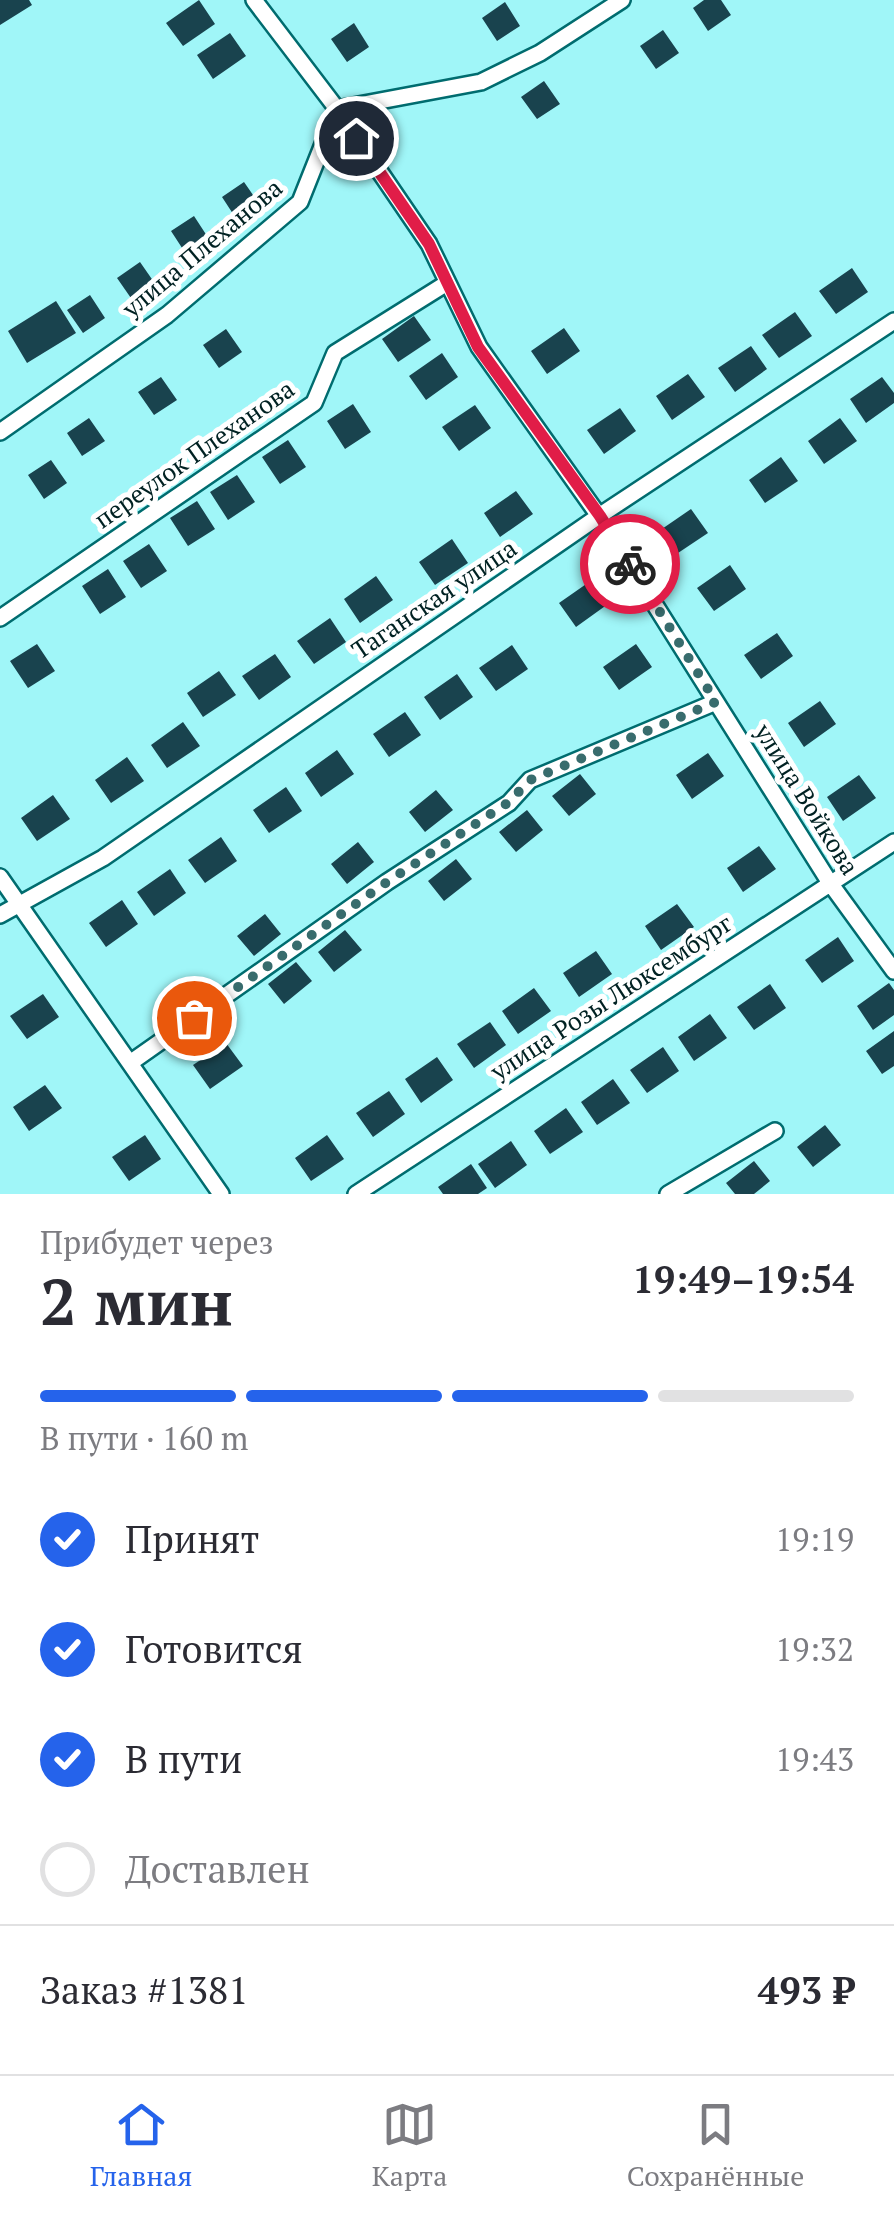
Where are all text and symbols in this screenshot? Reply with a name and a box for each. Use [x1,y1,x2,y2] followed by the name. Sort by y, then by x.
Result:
[314,96,399,181] pin
[329,111,384,166] icon: home
[114,171,289,325] street label: улица Плеханова
[87,372,301,535] street label: переулок Плеханова
[580,514,680,614] courier
[345,531,523,666] street label: Таганская улица
[603,537,658,592] icon: bike
[747,716,867,881] street label: улица Войкова
[483,906,738,1088] street label: улица Розы Люксембург
[152,976,237,1061] pin
[167,991,222,1046] icon: bag
[40,1221,274,1263] text: Прибудет через
[632,1254,854,1304] text: 19:49–19:54
[40,1257,233,1344] text: 2 мин
[40,1417,248,1459] text: В пути · 160 m
[40,1512,95,1567] icon: check
[125,1514,259,1564] text: Принят
[775,1518,854,1560] text: 19:19
[40,1622,95,1677] icon: check
[125,1624,303,1674] text: Готовится
[775,1628,854,1670] text: 19:32
[40,1732,95,1787] icon: check
[125,1734,242,1784] text: В пути
[775,1738,854,1780] text: 19:43
[125,1844,310,1894] text: Доставлен
[40,1965,249,2015] text: Заказ #1381
[758,1965,854,2015] text: 493 ₽
[90,2097,192,2194] tab: Главная
[372,2097,447,2194] tab: Карта
[627,2097,804,2194] tab: Сохранённые

